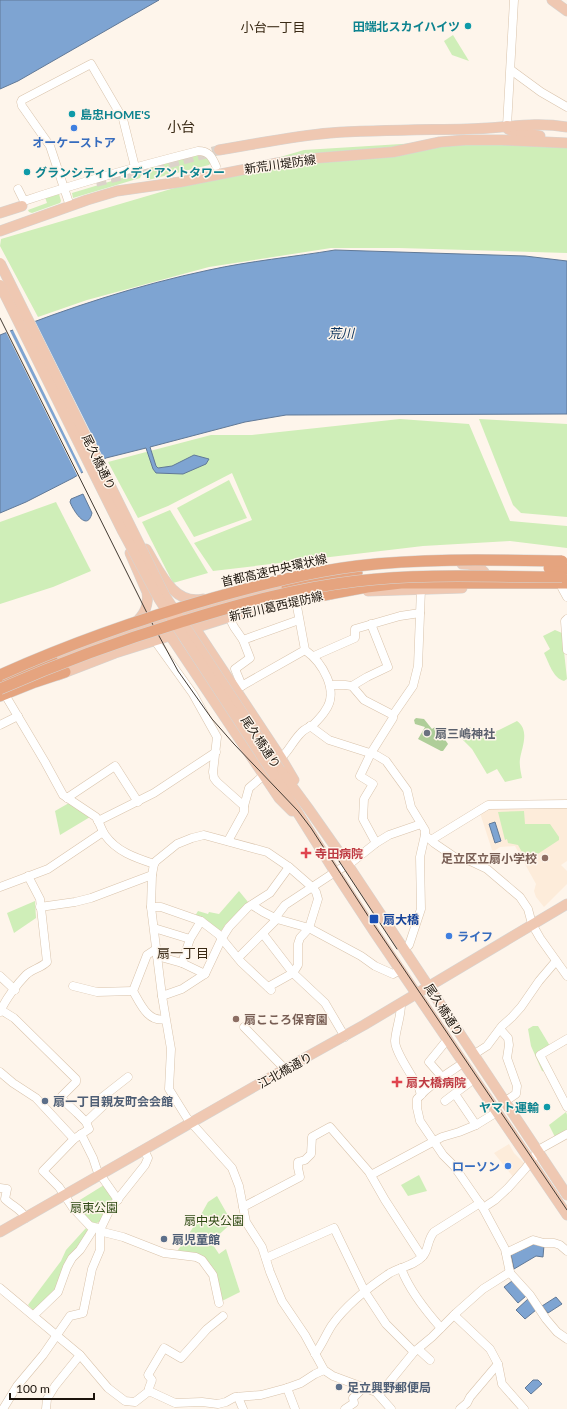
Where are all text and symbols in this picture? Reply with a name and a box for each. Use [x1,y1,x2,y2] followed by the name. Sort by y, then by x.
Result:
[240,19,306,35] district label: 小台一丁目
[352,19,460,34] place label: 田端北スカイハイツ
[463,21,473,31] marker: 田端北スカイハイツ
[80,107,151,122] place label: 島忠HOME'S
[67,109,77,119] marker: 島忠HOME'S
[167,118,195,135] district label: 小台
[69,123,79,133] marker: オーケーストア
[32,135,116,150] place label: オーケーストア
[243,152,317,176] street label: 新荒川堤防線
[35,165,225,180] place label: グランシティレイディアントタワー
[22,167,32,177] marker: グランシティレイディアントタワー
[328,325,356,341] water label: 荒川
[79,432,119,492] street label: 尾久橋通り
[220,551,328,589] street label: 首都高速中央環状線
[228,588,324,624] street label: 新荒川葛西堤防線
[238,713,284,771] street label: 尾久橋通り
[435,726,495,741] place label: 扇三嶋神社
[422,728,432,738] marker: 扇三嶋神社
[315,846,363,861] place label: 寺田病院
[300,847,312,859] marker: 寺田病院
[441,851,537,866] place label: 足立区立扇小学校
[540,853,550,863] marker: 足立区立扇小学校
[383,912,420,927] place label: 扇大橋
[368,913,380,925] marker: 扇大橋
[457,929,493,944] place label: ライフ
[444,931,454,941] marker: ライフ
[157,945,209,961] district label: 扇一丁目
[421,981,467,1039] street label: 尾久橋通り
[244,1012,328,1027] place label: 扇こころ保育園
[231,1014,241,1024] marker: 扇こころ保育園
[255,1049,315,1091] street label: 江北橋通り
[406,1075,466,1090] place label: 扇大橋病院
[391,1076,403,1088] marker: 扇大橋病院
[53,1094,173,1109] place label: 扇一丁目親友町会会館
[40,1096,50,1106] marker: 扇一丁目親友町会会館
[479,1100,539,1115] place label: ヤマト運輸
[542,1102,552,1112] marker: ヤマト運輸
[452,1159,500,1174] place label: ローソン
[503,1161,513,1171] marker: ローソン
[70,1200,118,1215] park label: 扇東公園
[184,1213,244,1228] park label: 扇中央公園
[172,1232,220,1247] place label: 扇児童館
[159,1234,169,1244] marker: 扇児童館
[10,1375,94,1401] scale bar
[347,1380,431,1395] place label: 足立興野郵便局
[16,1381,50,1396] text: 100 m
[334,1382,344,1392] marker: 足立興野郵便局

